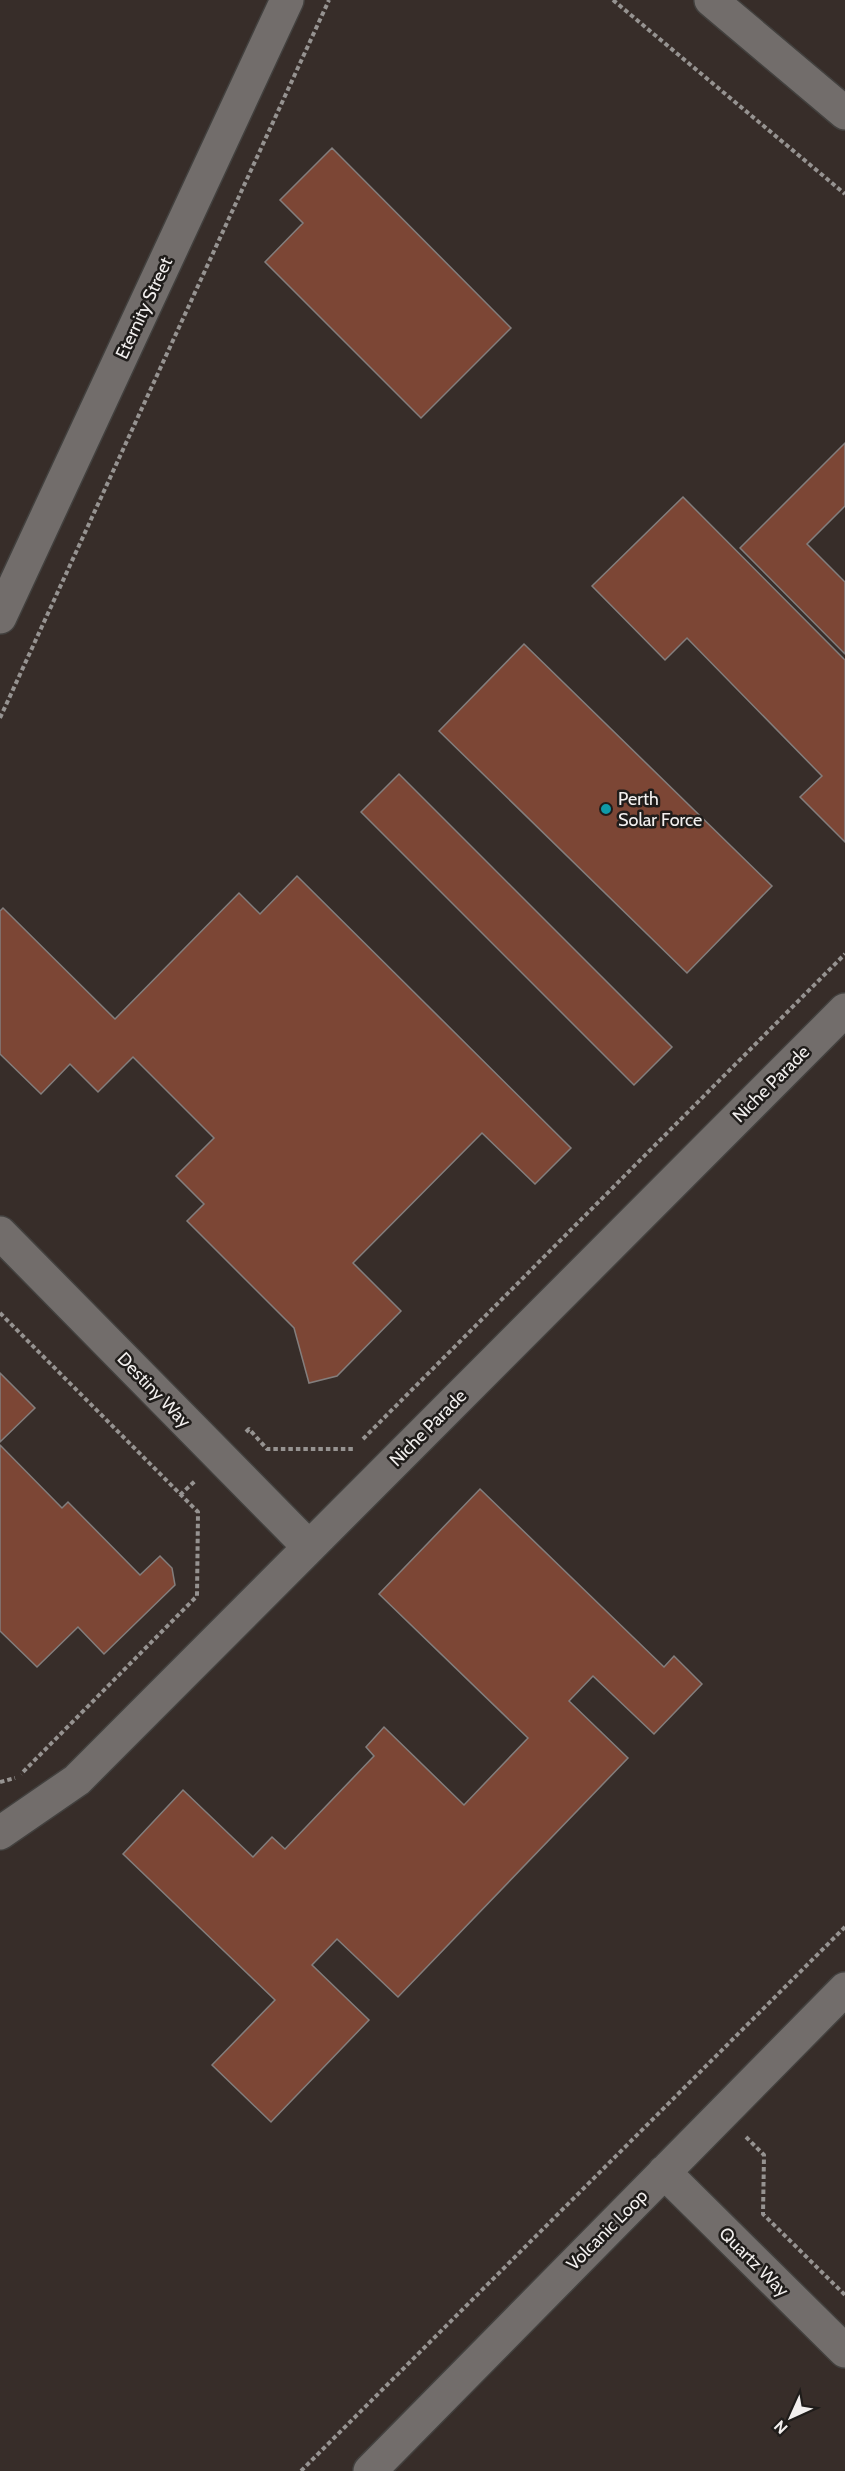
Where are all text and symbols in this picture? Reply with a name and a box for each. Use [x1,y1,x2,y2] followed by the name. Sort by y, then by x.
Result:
[111,254,177,362] street label: Eternity Street
[618,788,702,831] place label: Perth Solar Force
[599,802,613,816] marker: Perth Solar Force
[728,1041,814,1127] street label: Niche Parade
[113,1348,195,1432] street label: Destiny Way
[385,1385,471,1471] street label: Niche Parade
[562,2185,652,2275] street label: Volcanic Loop
[714,2222,794,2302] street label: Quartz Way
[761,2387,821,2447] north arrow
[770,2417,791,2438] text: N

